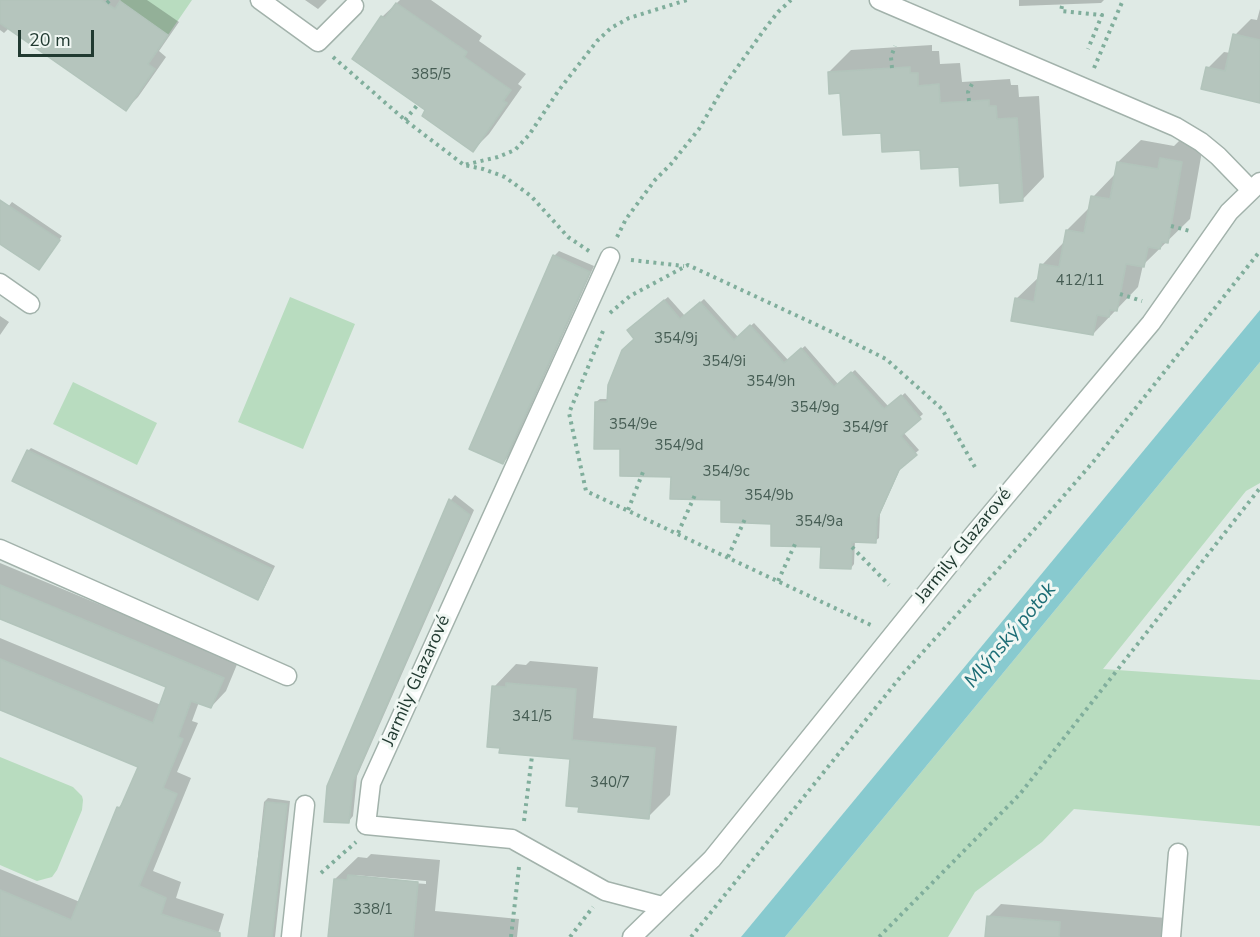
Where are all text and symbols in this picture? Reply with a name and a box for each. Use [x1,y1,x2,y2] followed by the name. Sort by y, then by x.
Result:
[21,18,98,56] scale bar
[29,28,71,52] text: 20 m
[411,66,451,84] house number: 385/5
[1055,272,1105,290] house number: 412/11
[654,330,698,348] house number: 354/9j
[702,353,746,371] house number: 354/9i
[747,373,795,391] house number: 354/9h
[790,399,840,417] house number: 354/9g
[609,416,657,434] house number: 354/9e
[842,419,888,437] house number: 354/9f
[655,437,703,455] house number: 354/9d
[702,463,750,481] house number: 354/9c
[911,484,1017,608] street label: Jarmily Glazarové
[745,487,793,505] house number: 354/9b
[795,513,843,531] house number: 354/9a
[960,579,1062,693] water label: Mlýnský potok
[378,612,456,750] street label: Jarmily Glazarové
[512,708,552,726] house number: 341/5
[590,774,630,792] house number: 340/7
[353,901,393,919] house number: 338/1

